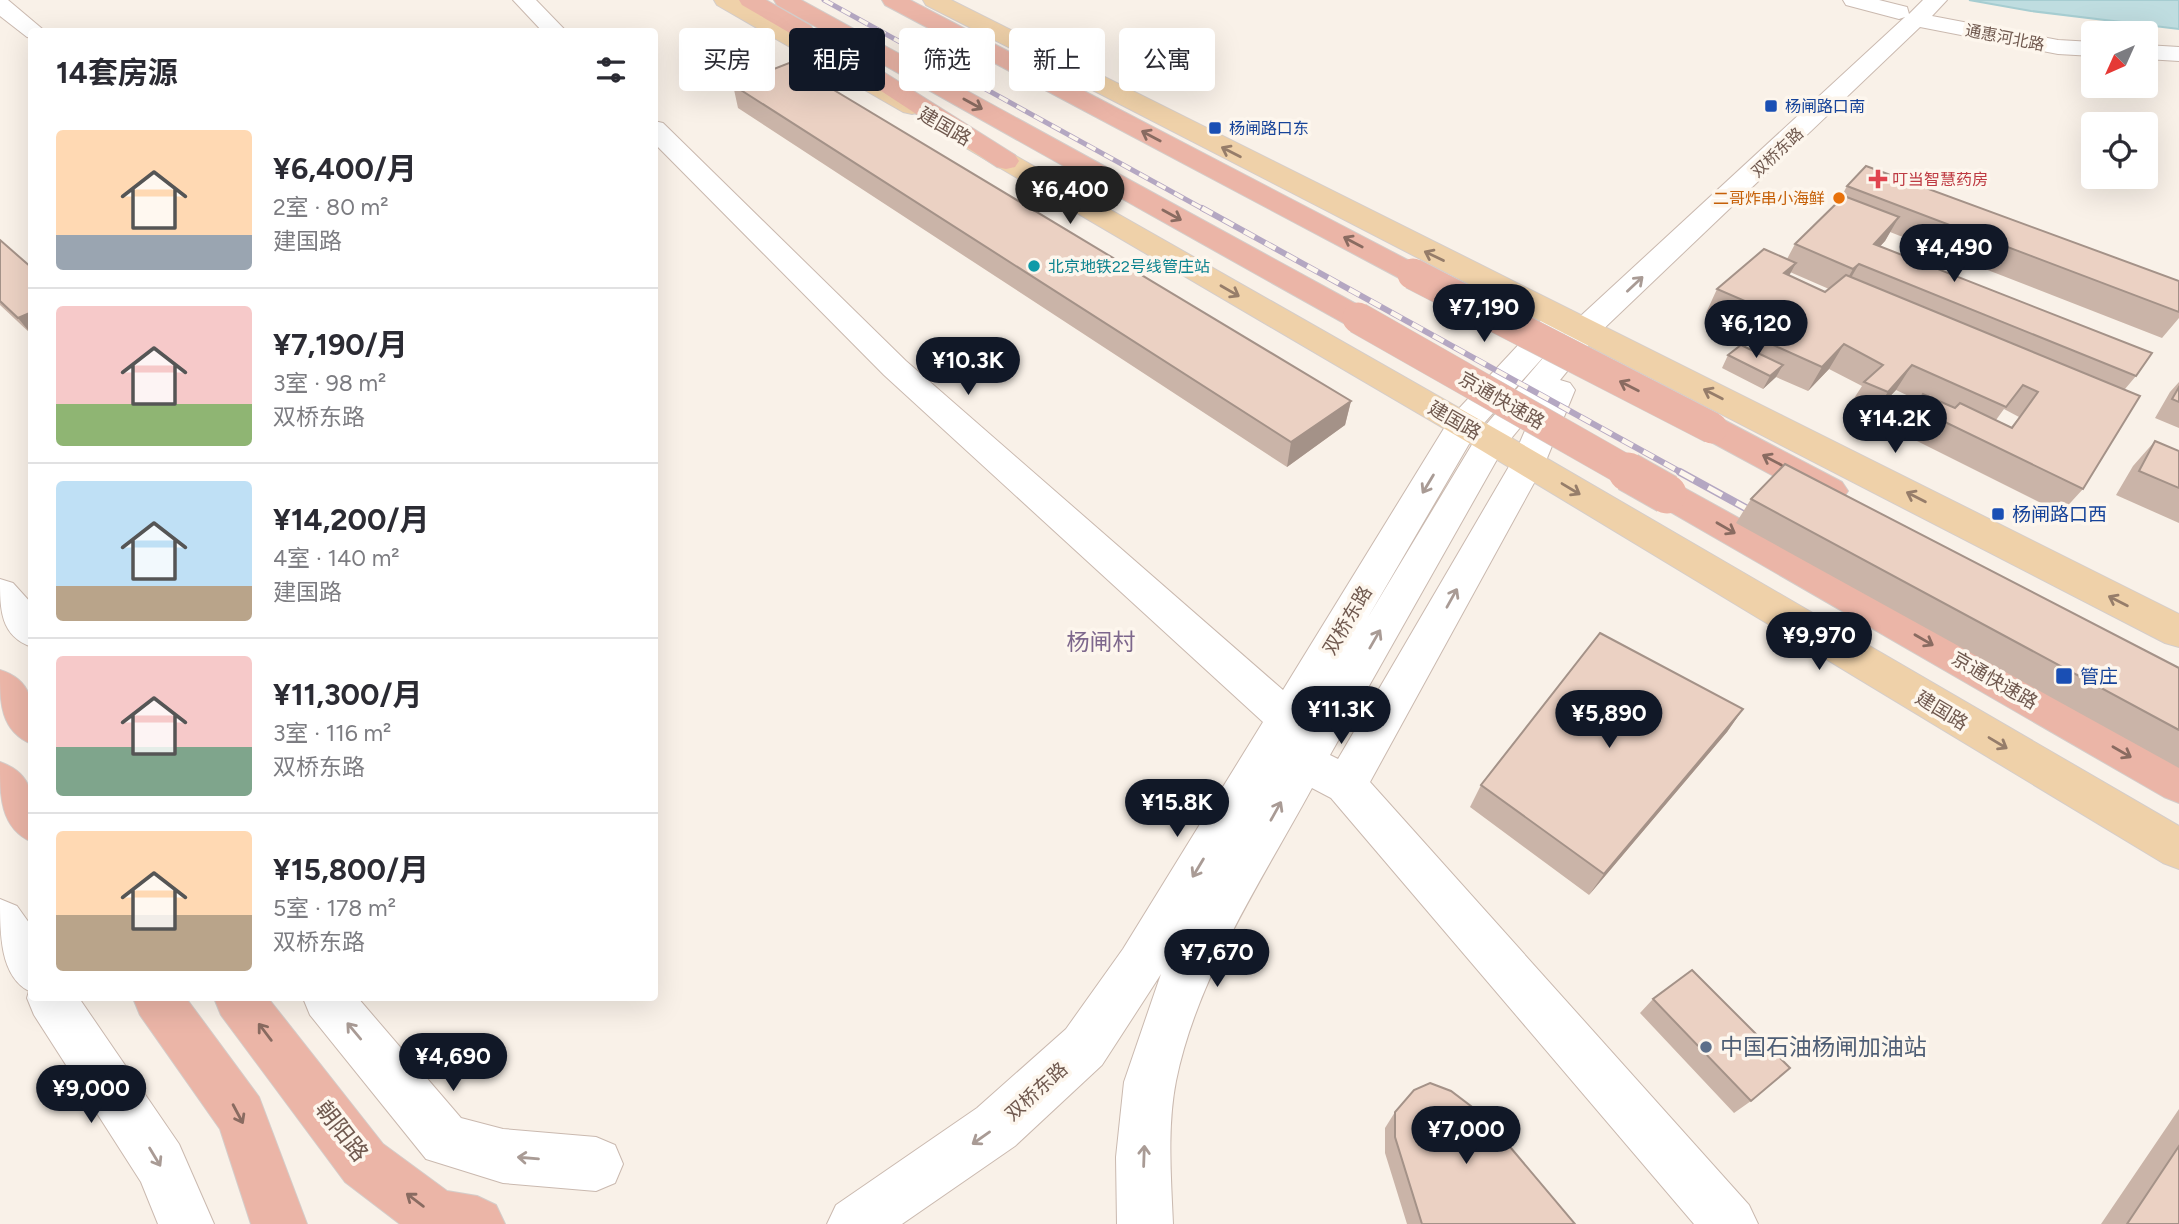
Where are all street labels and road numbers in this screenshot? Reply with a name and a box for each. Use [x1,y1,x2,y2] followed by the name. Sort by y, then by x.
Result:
[1964,21,2046,54] street label: 通惠河北路
[914,102,975,151] street label: 建国路
[1747,124,1807,181] street label: 双桥东路
[1455,367,1549,434] street label: 京通快速路
[1424,396,1485,445] street label: 建国路
[1318,582,1377,659] street label: 双桥东路
[1948,647,2042,714] street label: 京通快速路
[1911,686,1972,735] street label: 建国路
[1000,1057,1072,1125] street label: 双桥东路
[310,1095,374,1167] street label: 朝阳路

